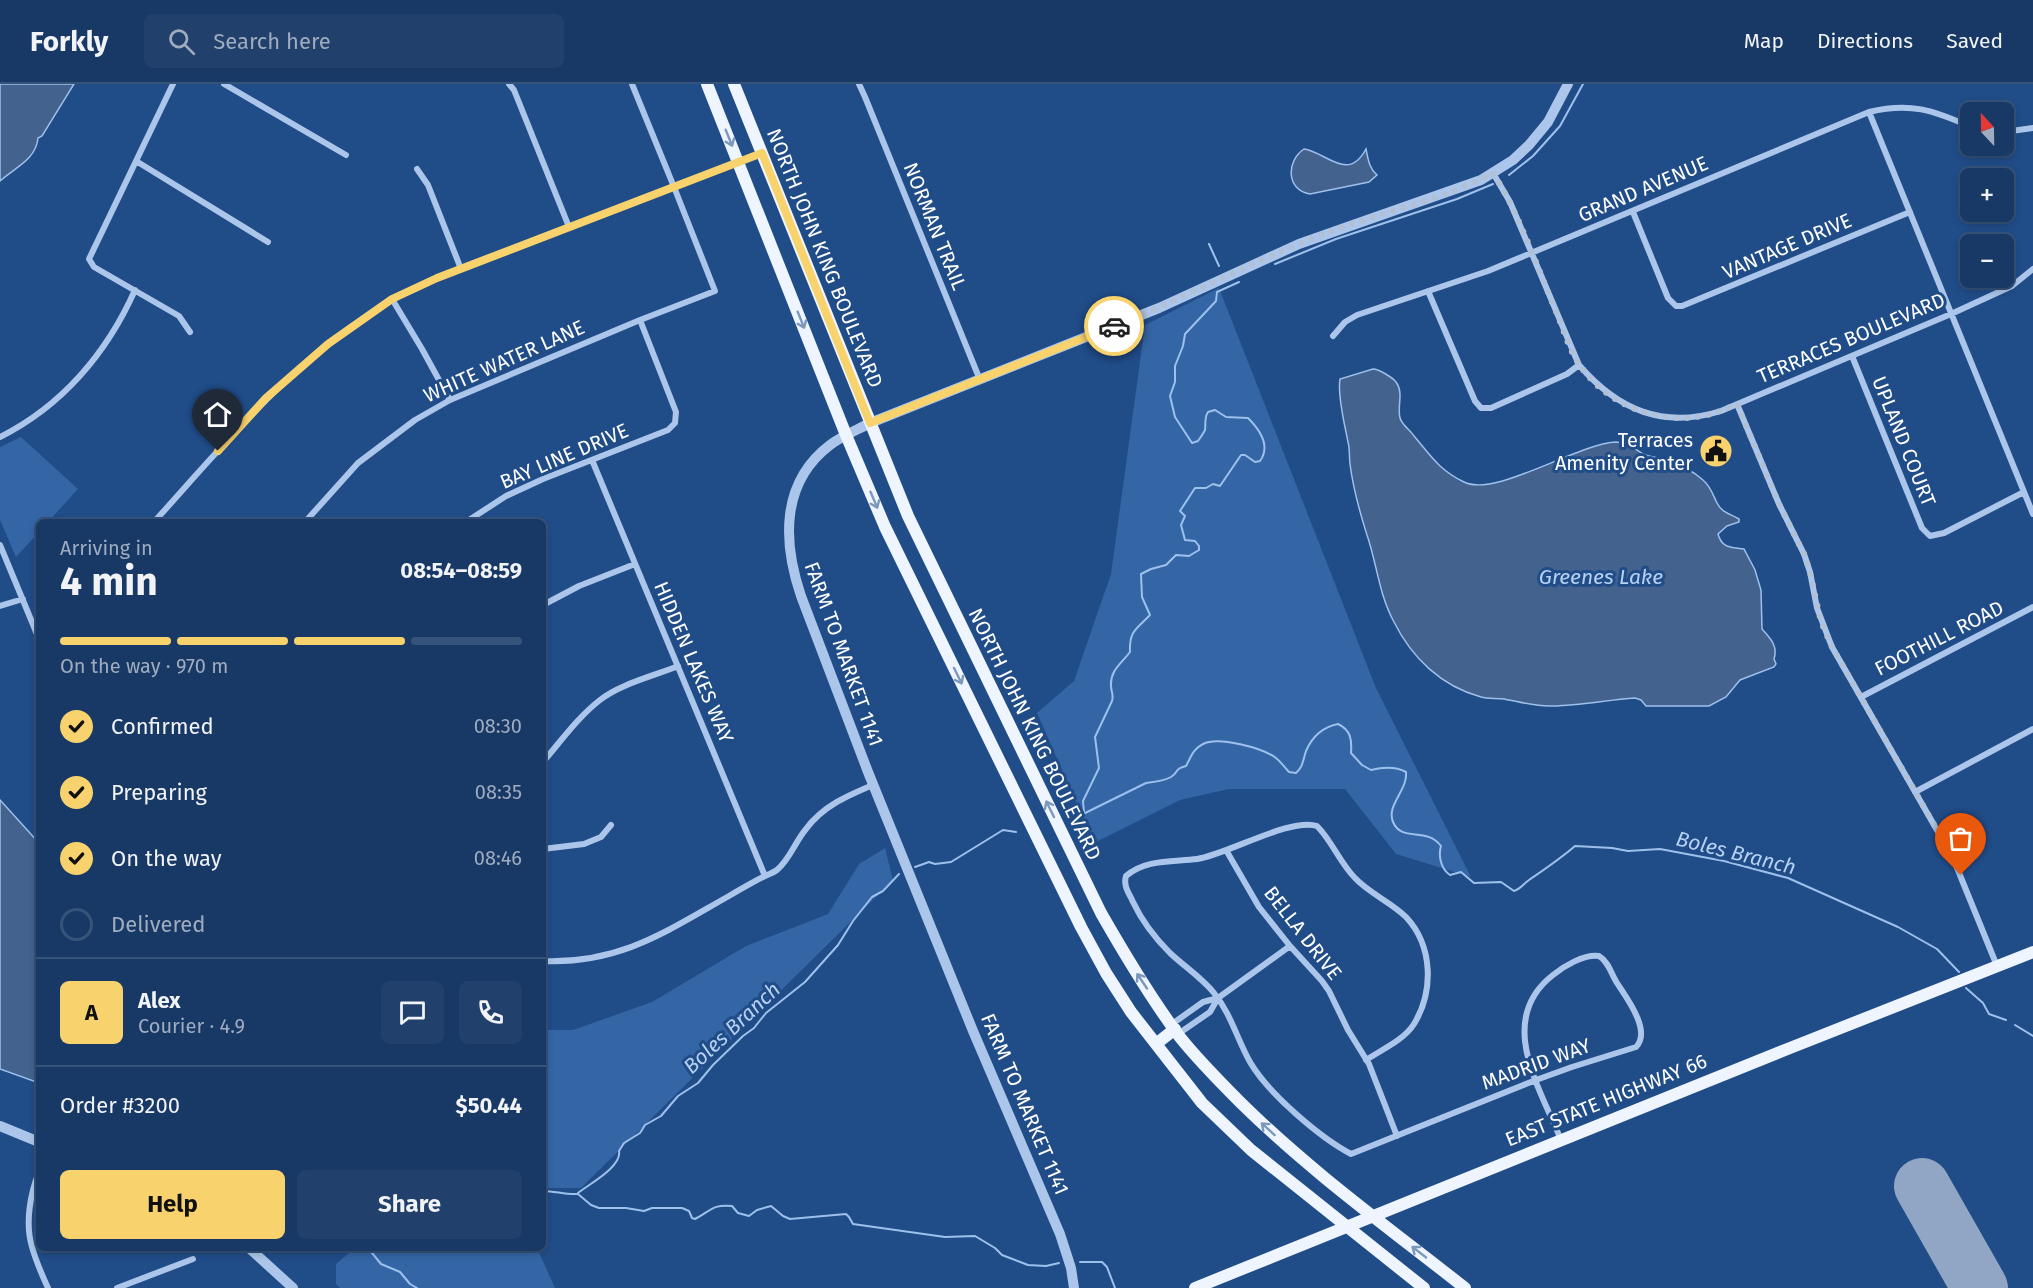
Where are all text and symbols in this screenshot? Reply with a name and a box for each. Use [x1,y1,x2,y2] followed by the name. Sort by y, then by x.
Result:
[144,14,564,68] search box
[30,25,108,58] text: Forkly
[165,25,198,58] icon: search
[213,28,331,55] text: Search here
[1744,28,1784,54] text: Map
[1817,28,1913,54] text: Directions
[1946,28,2003,54] text: Saved
[1960,102,2014,156] north arrow
[1960,102,2014,288] map controls
[762,125,888,391] street label: NORTH JOHN KING BOULEVARD
[724,129,735,147] one-way arrow
[1575,151,1711,227] street label: GRAND AVENUE
[899,159,971,293] street label: NORMAN TRAIL
[1960,168,2014,222] button: +
[1719,208,1855,284] street label: VANTAGE DRIVE
[1960,234,2014,288] button: −
[1754,288,1948,388] street label: TERRACES BOULEVARD
[1084,296,1144,356] courier
[796,310,807,328] one-way arrow
[1098,310,1131,343] icon: car
[420,315,588,407] street label: WHITE WATER LANE
[1867,373,1941,510] street label: UPLAND COURT
[192,389,243,451] pin
[201,398,234,431] icon: home
[496,418,632,494] street label: BAY LINE DRIVE
[1555,428,1693,475] place label: Terraces Amenity Center
[1698,433,1734,469] public building icon: Terraces Amenity Center
[869,491,880,509] one-way arrow
[60,536,153,560] text: Arriving in
[400,557,522,584] text: 08:54–08:59
[60,559,158,605] text: 4 min
[799,559,889,749] street label: FARM TO MARKET 1141
[1539,564,1663,590] water label: Greenes Lake
[649,578,739,746] street label: HIDDEN LAKES WAY
[1871,595,2007,681] street label: FOOTHILL ROAD
[963,604,1107,864] street label: NORTH JOHN KING BOULEVARD
[60,654,228,678] text: On the way · 970 m
[953,667,965,685] one-way arrow
[60,710,93,743] icon: check
[111,713,214,740] text: Confirmed
[474,714,522,738] text: 08:30
[60,776,93,809] icon: check
[111,779,207,806] text: Preparing
[475,780,522,804] text: 08:35
[1044,801,1055,819] one-way arrow
[1935,813,1986,875] pin
[1944,822,1977,855] icon: bag
[1673,826,1799,880] water label: Boles Branch
[60,842,93,875] icon: check
[111,845,222,872] text: On the way
[474,846,522,870] text: 08:46
[1259,881,1347,985] street label: BELLA DRIVE
[111,911,206,938] text: Delivered
[1136,973,1148,990] one-way arrow
[678,977,786,1079] water label: Boles Branch
[381,981,444,1044] button: chat
[459,981,522,1044] button: phone
[138,987,181,1014] text: Alex
[85,999,98,1026] text: A
[976,1010,1074,1198] street label: FARM TO MARKET 1141
[138,1014,245,1038] text: Courier · 4.9
[1478,1033,1594,1095] street label: MADRID WAY
[1502,1049,1710,1151] street label: EAST STATE HIGHWAY 66
[60,1092,180,1119] text: Order #3200
[456,1092,522,1119] text: $50.44
[1261,1122,1276,1136] one-way arrow
[60,1170,285,1239] button: Help
[297,1170,522,1239] button: Share
[1412,1245,1428,1258] one-way arrow

